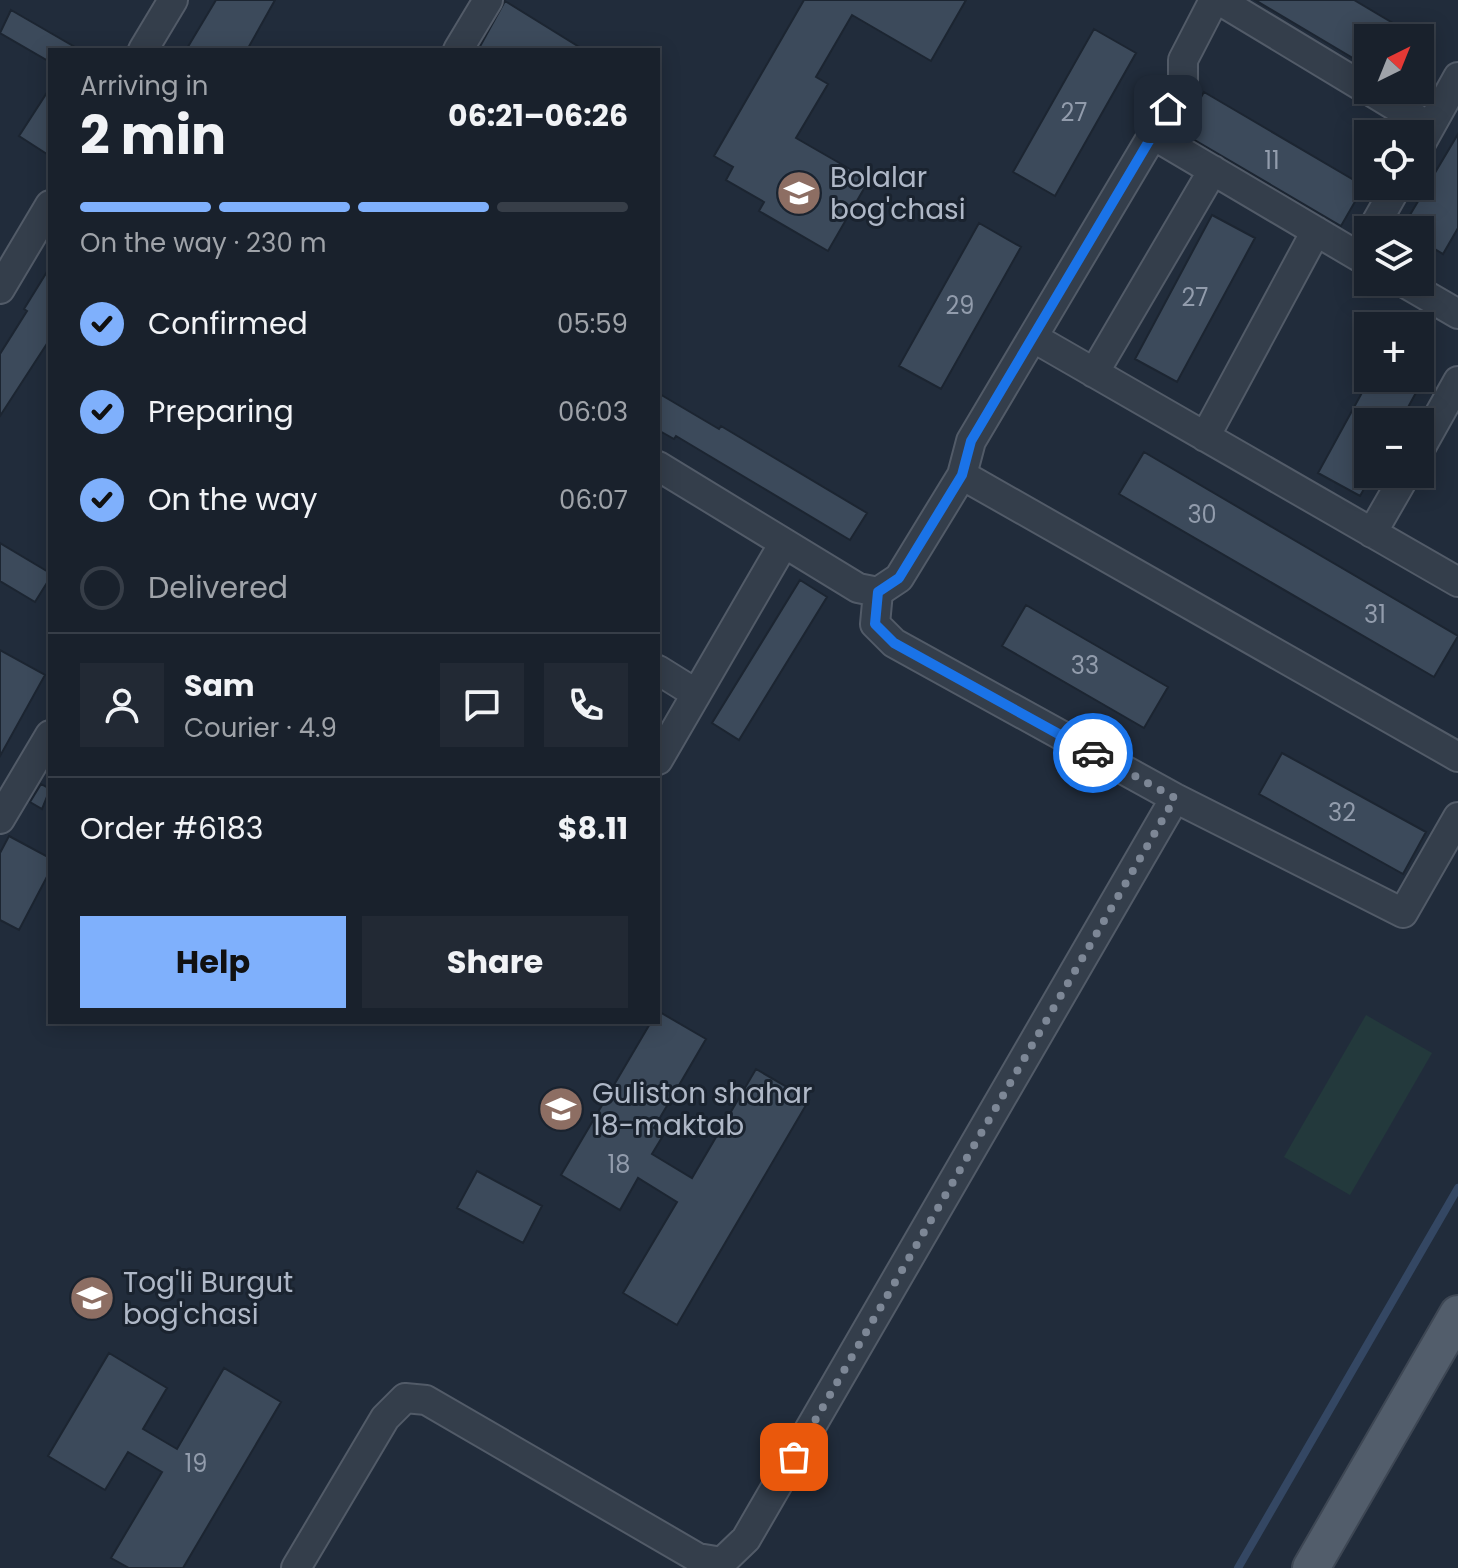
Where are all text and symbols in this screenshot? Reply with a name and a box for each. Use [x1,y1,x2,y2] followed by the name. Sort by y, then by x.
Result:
[1354,24,1434,104] north arrow
[1354,24,1434,488] map controls
[80,68,209,104] text: Arriving in
[1134,75,1202,143] pin
[1146,87,1190,131] icon: home
[448,94,628,137] text: 06:21–06:26
[1061,96,1087,129] house number: 27
[80,99,226,172] text: 2 min
[1354,120,1434,200] button: locate
[1264,144,1280,177] house number: 11
[830,158,966,229] place label: Bolalar bog'chasi
[775,169,823,217] school or university icon: Bolalar bog'chasi
[1354,216,1434,296] button: layers
[80,225,326,261] text: On the way · 230 m
[1182,281,1208,314] house number: 27
[946,289,974,322] house number: 29
[80,302,124,346] icon: check
[148,302,308,345] text: Confirmed
[557,306,628,342] text: 05:59
[1354,312,1434,392] button: +
[80,390,124,434] icon: check
[148,390,294,433] text: Preparing
[558,394,628,430] text: 06:03
[1354,408,1434,488] button: −
[80,478,124,522] icon: check
[148,478,317,521] text: On the way
[559,482,628,518] text: 06:07
[1187,498,1217,531] house number: 30
[148,566,288,609] text: Delivered
[1364,598,1386,631] house number: 31
[1071,649,1099,682] house number: 33
[80,663,164,747] button: person
[440,663,524,747] button: chat
[544,663,628,747] button: phone
[184,664,255,707] text: Sam
[184,710,337,746] text: Courier · 4.9
[1053,713,1133,793] courier
[1071,731,1115,775] icon: car
[1328,796,1356,829] house number: 32
[80,807,263,850] text: Order #6183
[558,807,628,850] text: $8.11
[80,916,346,1008] button: Help
[362,916,628,1008] button: Share
[592,1074,812,1145] place label: Guliston shahar 18-maktab
[537,1085,585,1133] school or university icon: Guliston shahar 18-maktab
[608,1148,630,1181] house number: 18
[123,1263,293,1334] place label: Tog'li Burgut bog'chasi
[68,1274,116,1322] school or university icon: Tog'li Burgut bog'chasi
[760,1423,828,1491] pin
[772,1435,816,1479] icon: bag
[185,1447,207,1480] house number: 19

